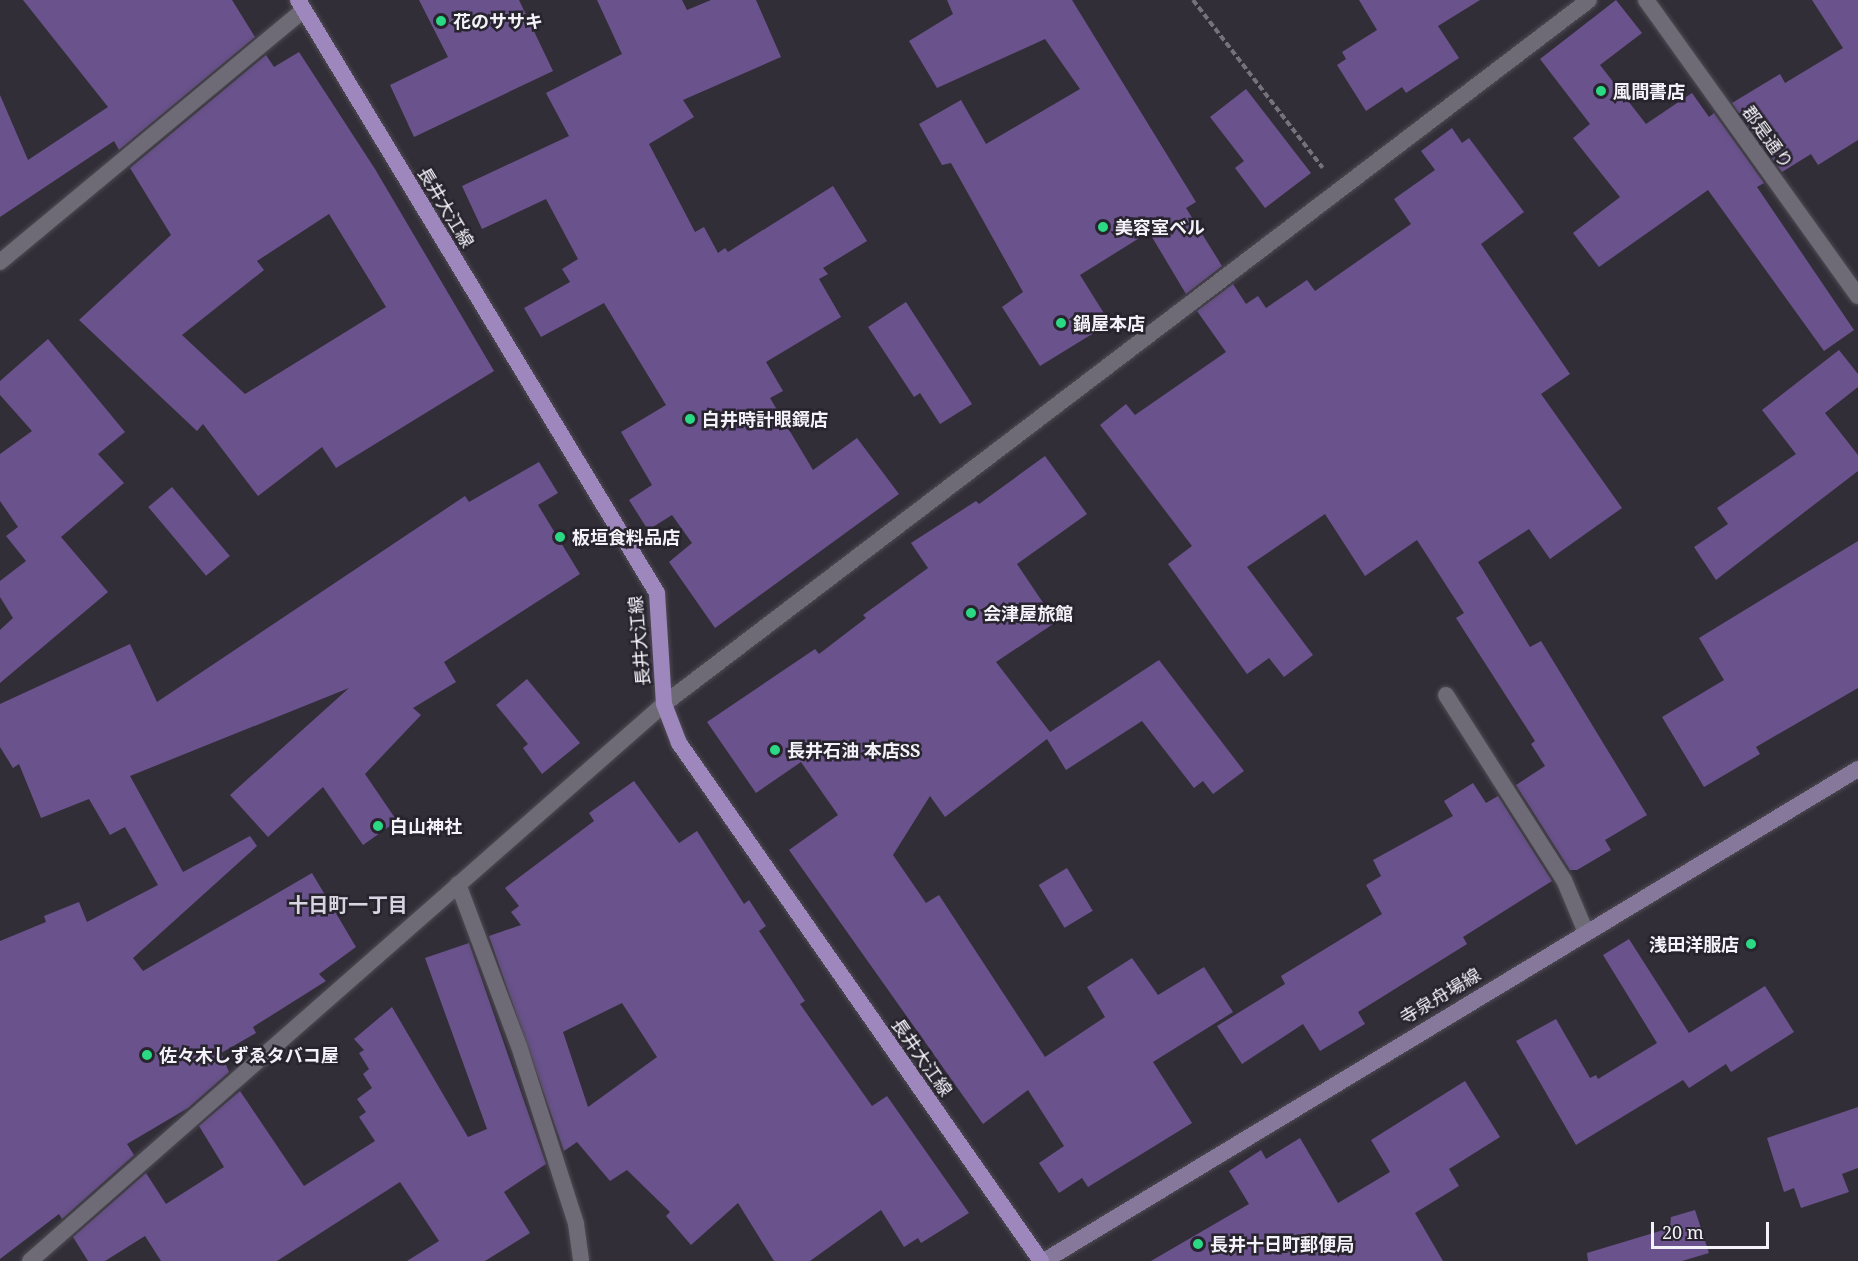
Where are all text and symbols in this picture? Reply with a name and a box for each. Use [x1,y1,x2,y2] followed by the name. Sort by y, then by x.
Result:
[453,10,543,32] place label: 花のササキ
[434,14,448,28] marker: 花のササキ
[1613,80,1685,102] place label: 風間書店
[1594,84,1608,98] marker: 風間書店
[1738,102,1798,172] street label: 郡是通り
[414,163,478,251] street label: 長井大江線
[1115,216,1205,238] place label: 美容室ベル
[1096,220,1110,234] marker: 美容室ベル
[1073,312,1145,334] place label: 鍋屋本店
[1054,316,1068,330] marker: 鍋屋本店
[702,408,828,430] place label: 白井時計眼鏡店
[683,412,697,426] marker: 白井時計眼鏡店
[572,526,680,548] place label: 板垣食料品店
[553,530,567,544] marker: 板垣食料品店
[624,595,654,687] street label: 長井大江線
[983,602,1073,624] place label: 会津屋旅館
[964,606,978,620] marker: 会津屋旅館
[787,739,921,761] place label: 長井石油 本店SS
[768,743,782,757] marker: 長井石油 本店SS
[390,815,462,837] place label: 白山神社
[371,819,385,833] marker: 白山神社
[288,892,408,916] district label: 十日町一丁目
[1649,933,1739,955] place label: 浅田洋服店
[1744,937,1758,951] marker: 浅田洋服店
[1396,964,1484,1028] street label: 寺泉舟場線
[887,1014,957,1100] street label: 長井大江線
[159,1044,339,1066] place label: 佐々木しずゑタバコ屋
[140,1048,154,1062] marker: 佐々木しずゑタバコ屋
[1654,1210,1772,1248] scale bar
[1662,1220,1704,1244] text: 20 m
[1210,1233,1354,1255] place label: 長井十日町郵便局
[1191,1237,1205,1251] marker: 長井十日町郵便局

